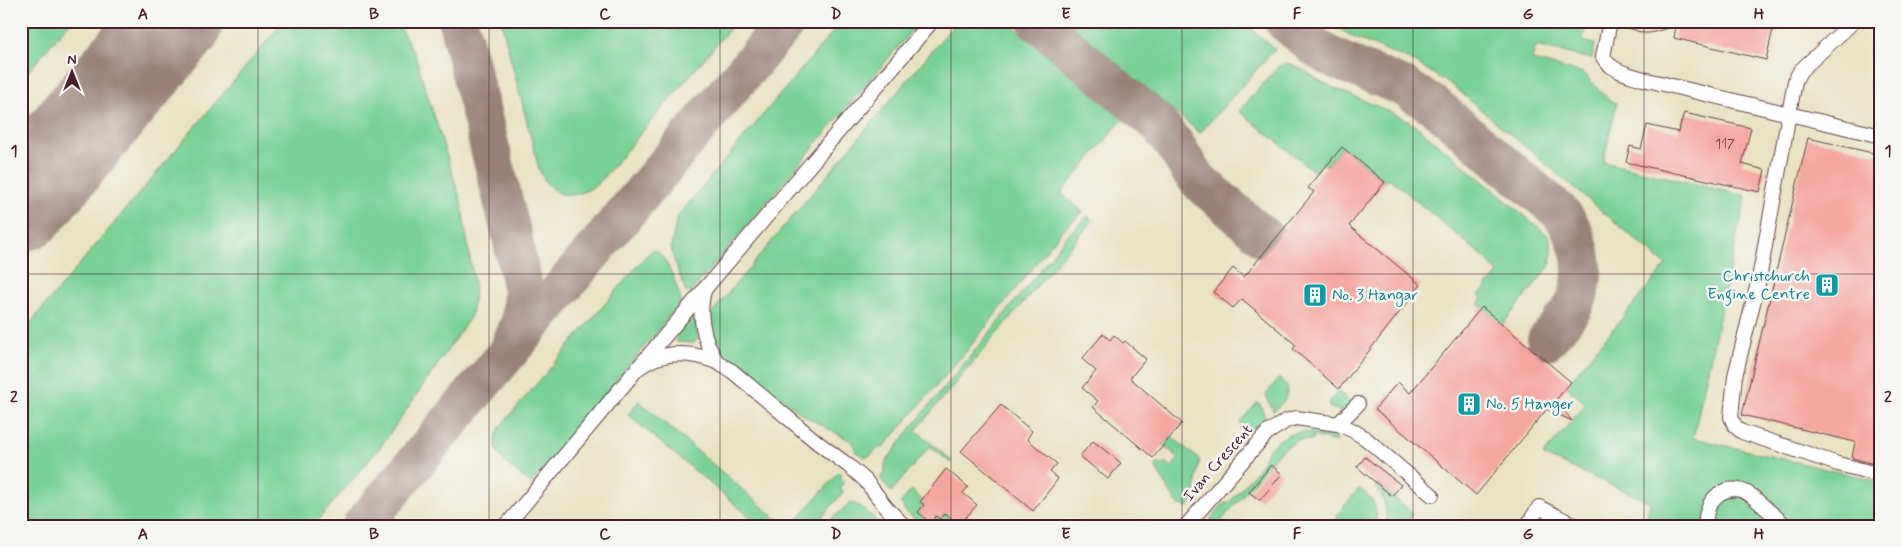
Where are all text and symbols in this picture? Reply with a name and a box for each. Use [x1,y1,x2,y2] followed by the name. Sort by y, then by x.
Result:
[138,4,148,25] text: A
[369,4,379,25] text: B
[599,4,611,25] text: C
[830,4,842,25] text: D
[1061,4,1071,25] text: E
[1293,4,1302,25] text: F
[1523,4,1534,25] text: G
[1754,4,1765,25] text: H
[48,48,98,98] north arrow
[67,51,77,69] text: N
[1715,135,1735,153] house number: 117
[10,141,18,162] text: 1
[1884,141,1892,162] text: 1
[1707,266,1810,306] place label: Christchurch Engine Centre
[1814,272,1840,298] building icon: Christchurch Engine Centre
[1302,282,1328,308] building icon: No. 3 Hangar
[1332,285,1418,307] place label: No. 3 Hangar
[10,387,18,408] text: 2
[1884,387,1892,408] text: 2
[1456,391,1482,417] building icon: No. 5 Hanger
[1486,394,1574,416] place label: No. 5 Hanger
[1179,420,1257,506] street label: Ivan Crescent
[138,524,148,545] text: A
[369,524,379,545] text: B
[599,524,611,545] text: C
[830,524,842,545] text: D
[1061,524,1071,545] text: E
[1293,524,1302,545] text: F
[1523,524,1534,545] text: G
[1754,524,1765,545] text: H

